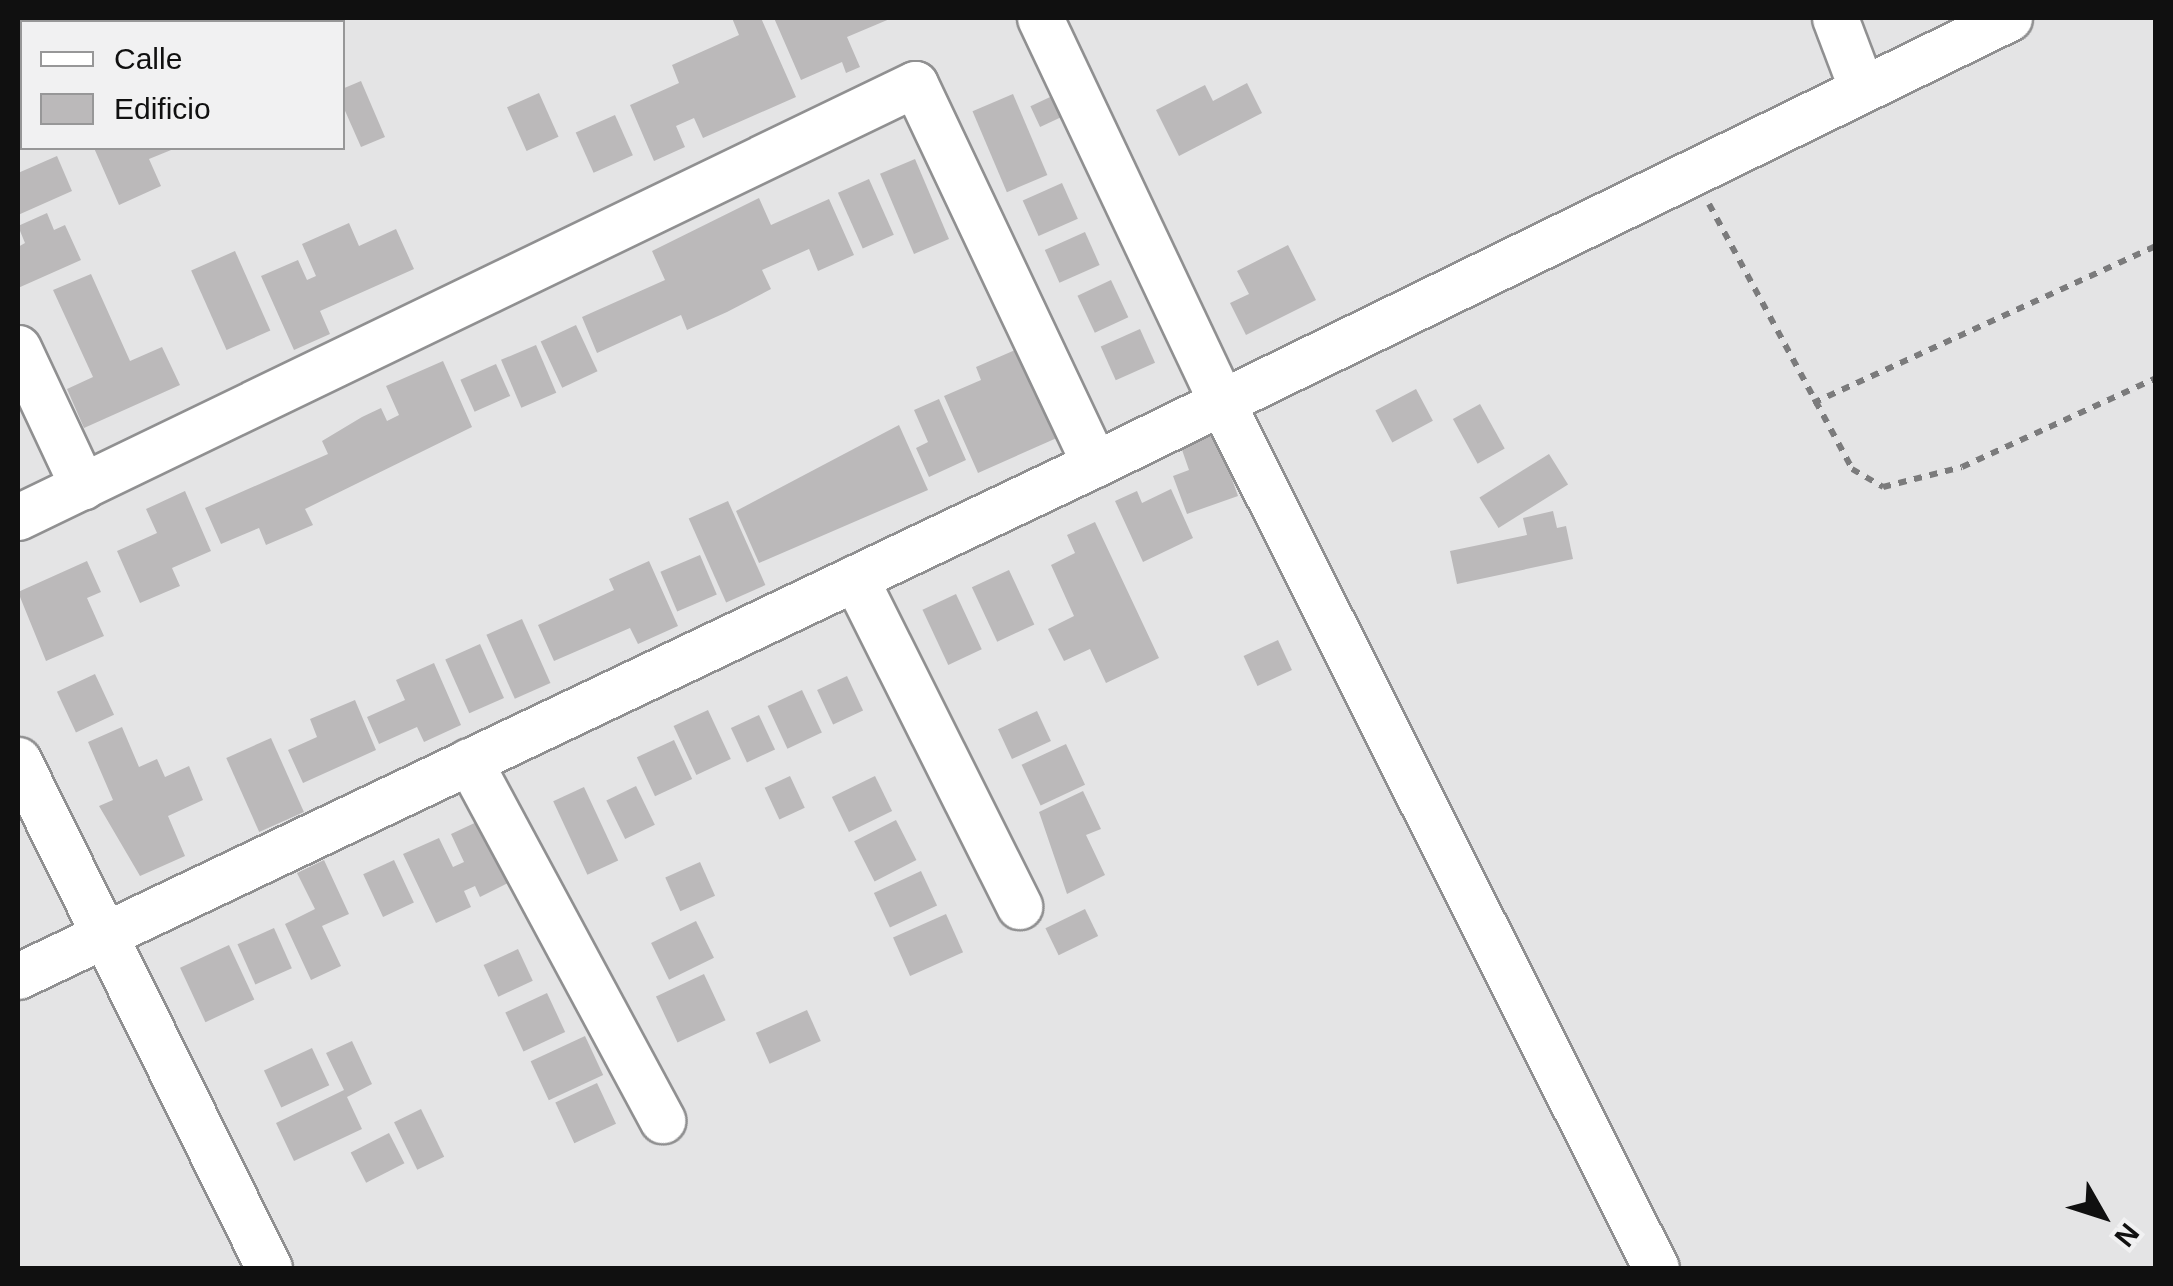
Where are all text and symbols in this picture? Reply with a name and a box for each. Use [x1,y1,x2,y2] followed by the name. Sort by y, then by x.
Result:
[20,20,345,150] legend
[114,42,182,75] text: Calle
[114,92,211,125] text: Edificio
[2053,1166,2153,1266] north arrow
[2108,1218,2145,1253] text: N

